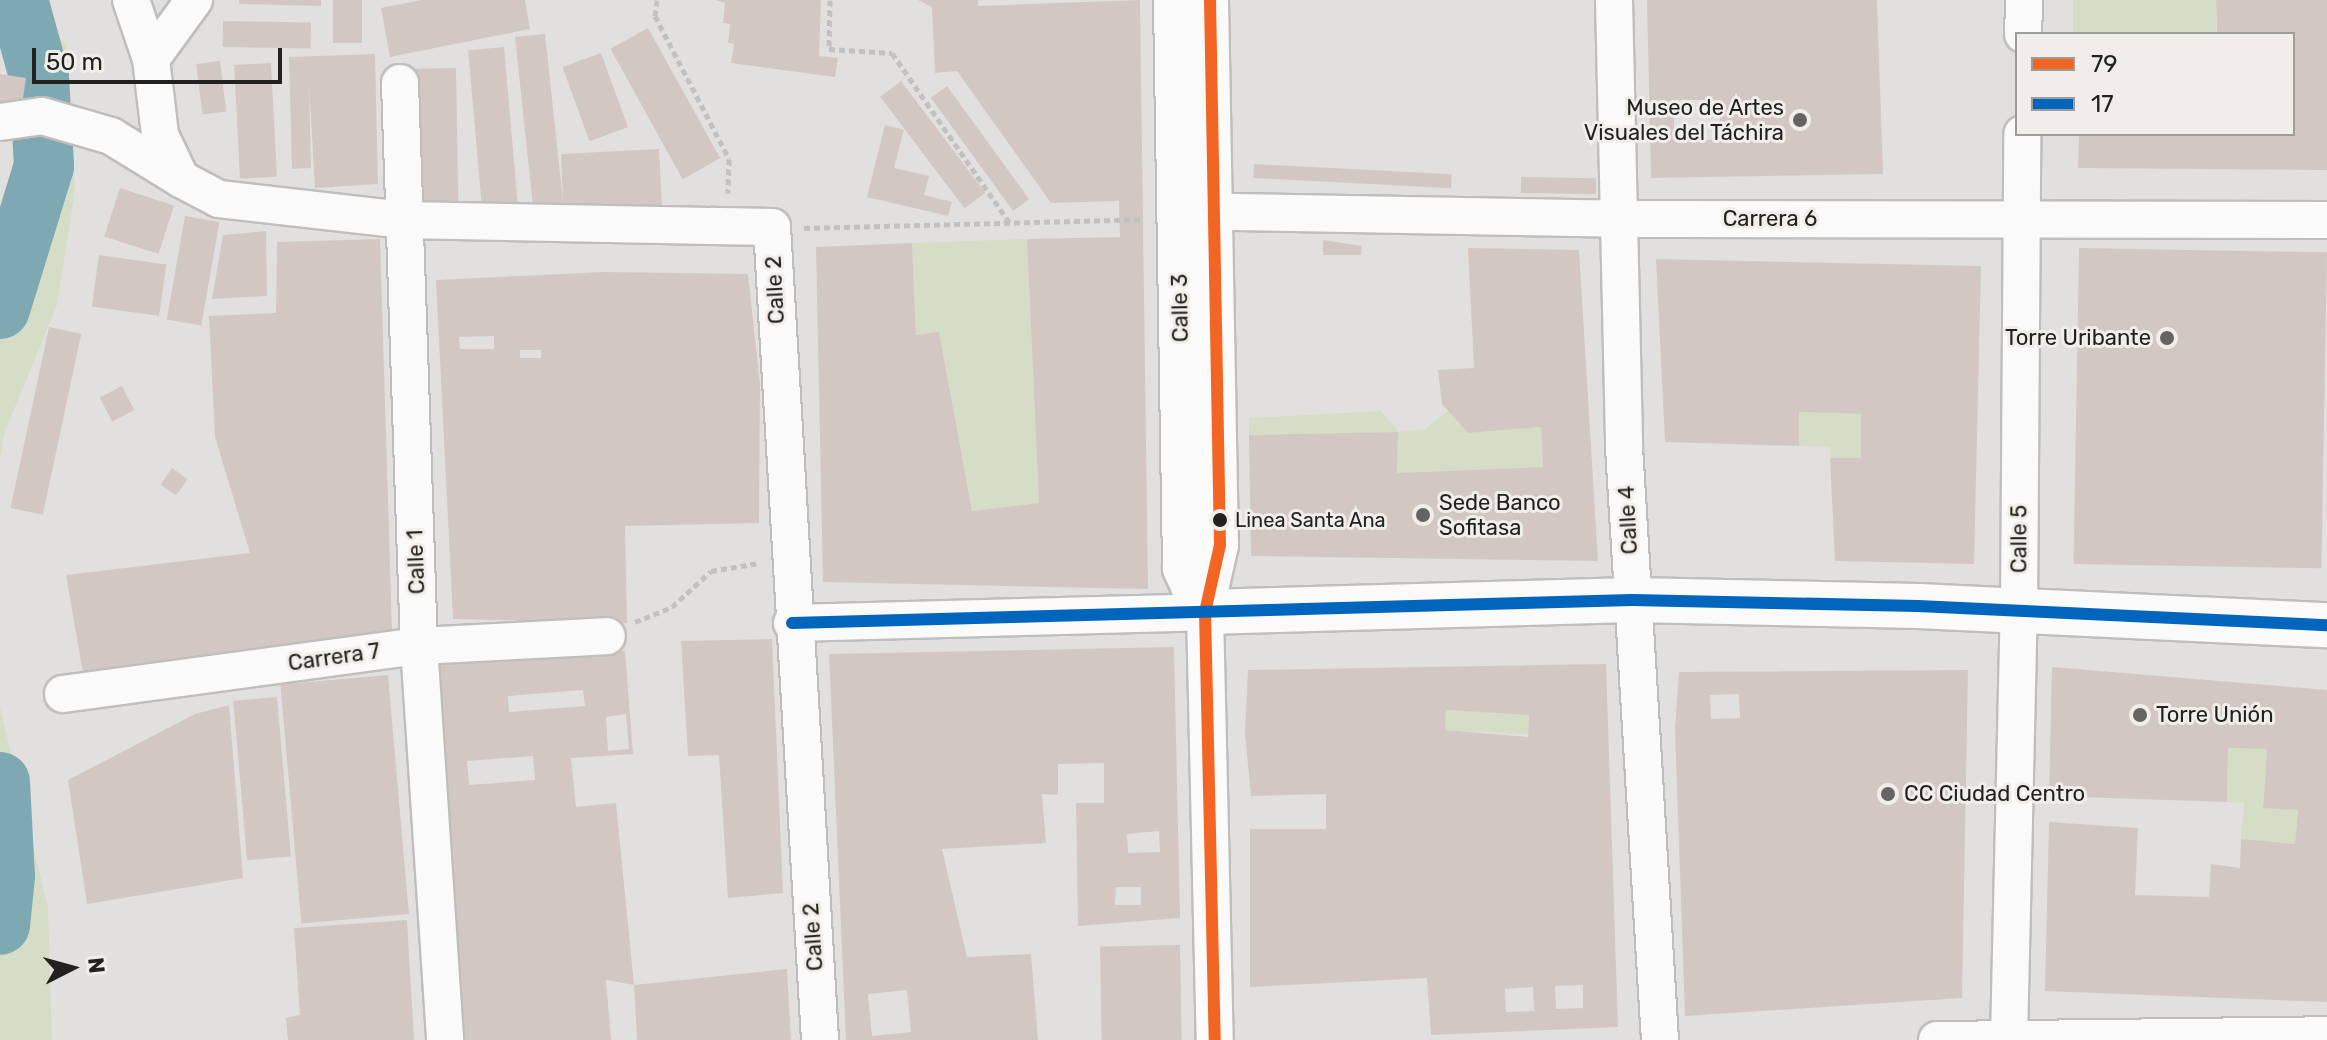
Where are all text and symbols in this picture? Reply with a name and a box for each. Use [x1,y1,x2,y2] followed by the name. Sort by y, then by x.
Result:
[36,32,286,82] scale bar
[2015,32,2295,136] legend
[46,48,103,76] text: 50 m
[2091,50,2118,78] text: 79
[2091,90,2114,118] text: 17
[1583,94,1784,146] place label: Museo de Artes Visuales del Táchira
[1791,111,1809,129] marker: Museo de Artes Visuales del Táchira
[1723,206,1817,232] street label: Carrera 6
[760,255,790,325] street label: Calle 2
[1166,274,1194,342] street label: Calle 3
[2005,325,2151,351] place label: Torre Uribante
[2158,329,2176,347] marker: Torre Uribante
[1613,485,1643,555] street label: Calle 4
[1439,489,1561,540] place label: Sede Banco Sofitasa
[2006,505,2032,573] street label: Calle 5
[1414,506,1432,524] marker: Sede Banco Sofitasa
[1235,508,1386,532] place label: Linea Santa Ana
[1212,512,1228,528] marker: Linea Santa Ana
[402,529,430,595] street label: Calle 1
[286,637,382,677] street label: Carrera 7
[2156,702,2274,728] place label: Torre Unión
[2131,706,2149,724] marker: Torre Unión
[1904,781,2085,807] place label: CC Ciudad Centro
[1879,785,1897,803] marker: CC Ciudad Centro
[797,902,829,972] street label: Calle 2
[32,928,112,1008] north arrow
[82,956,111,975] text: N

